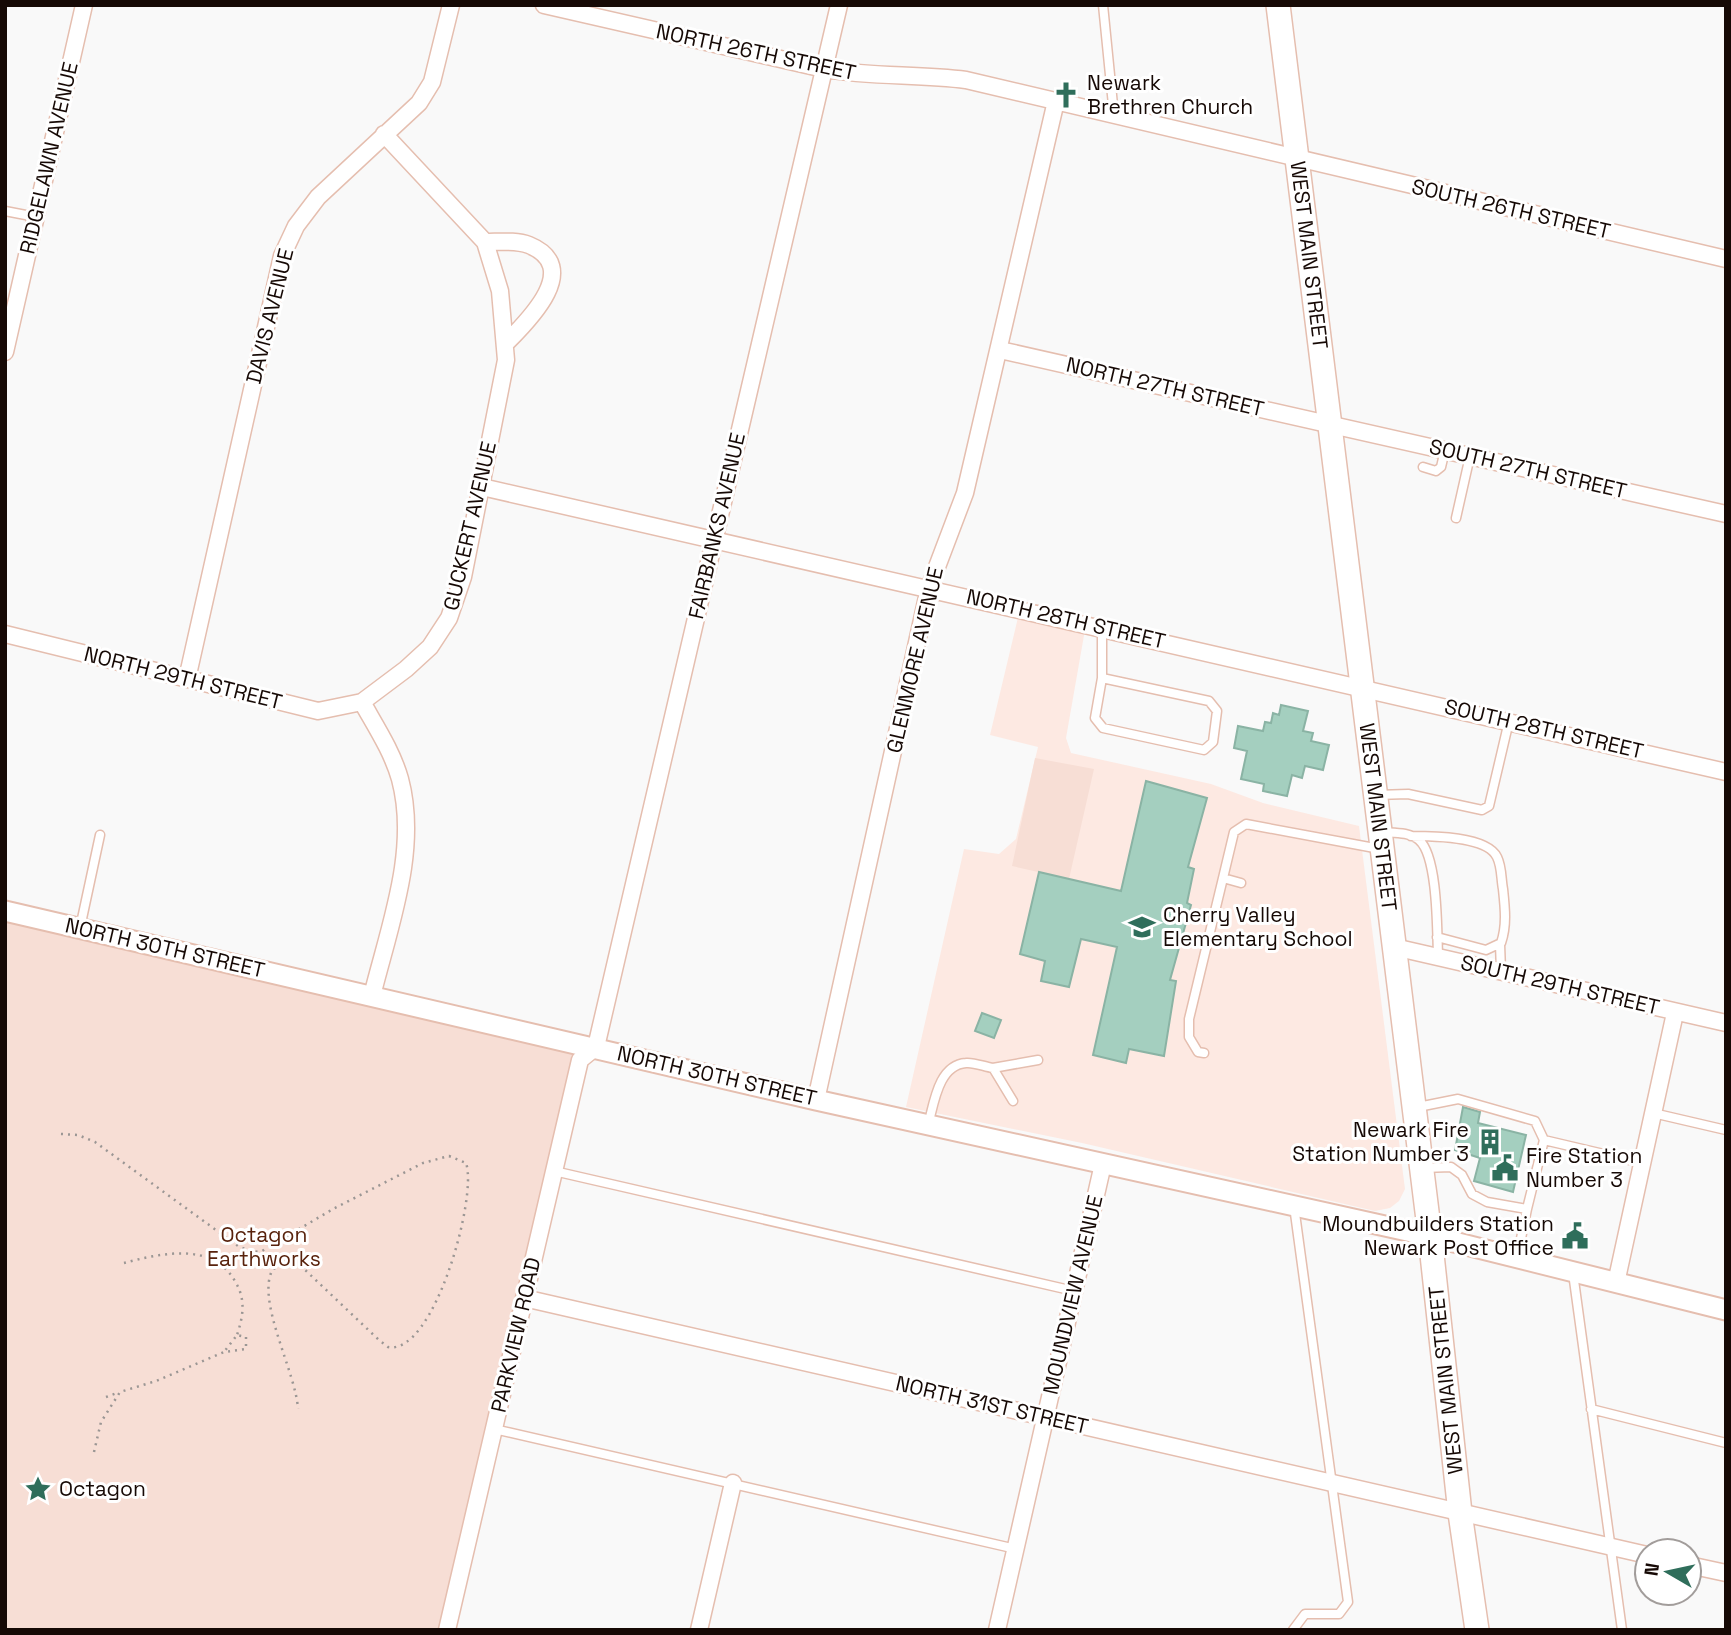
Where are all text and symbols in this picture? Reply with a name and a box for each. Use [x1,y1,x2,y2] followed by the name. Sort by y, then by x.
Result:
[654,17,858,86] street label: NORTH 26TH STREET
[13,59,84,257] street label: RIDGELAWN AVENUE
[1087,69,1253,120] place label: Newark Brethren Church
[1051,80,1081,110] church icon: Newark Brethren Church
[1285,159,1334,351] street label: WEST MAIN STREET
[1409,172,1613,245] street label: SOUTH 26TH STREET
[240,245,299,386] street label: DAVIS AVENUE
[1064,351,1267,422] street label: NORTH 27TH STREET
[682,430,751,622] street label: FAIRBANKS AVENUE
[1427,433,1630,504] street label: SOUTH 27TH STREET
[437,439,502,613] street label: GUCKERT AVENUE
[880,564,949,756] street label: GLENMORE AVENUE
[964,582,1168,655] street label: NORTH 28TH STREET
[81,640,285,715] street label: NORTH 29TH STREET
[1442,692,1646,765] street label: SOUTH 28TH STREET
[1354,721,1403,913] street label: WEST MAIN STREET
[1163,901,1353,952] place label: Cherry Valley Elementary School
[63,911,268,984] street label: NORTH 30TH STREET
[1127,912,1157,942] school or university icon: Cherry Valley Elementary School
[1458,948,1662,1021] street label: SOUTH 29TH STREET
[615,1039,820,1112] street label: NORTH 30TH STREET
[1292,1116,1469,1167] place label: Newark Fire Station Number 3
[1475,1127,1505,1157] building icon: Newark Fire Station Number 3
[1526,1142,1642,1193] place label: Fire Station Number 3
[1490,1153,1520,1183] public building icon: Fire Station Number 3
[1036,1193,1109,1397] street label: MOUNDVIEW AVENUE
[1322,1210,1554,1261] place label: Moundbuilders Station Newark Post Office
[207,1221,321,1272] park label: Octagon Earthworks
[1560,1221,1590,1251] public building icon: Moundbuilders Station Newark Post Office
[485,1255,546,1415] street label: PARKVIEW ROAD
[1422,1284,1469,1476] street label: WEST MAIN STREET
[893,1369,1091,1440] street label: NORTH 31ST STREET
[23,1474,53,1504] place icon: Octagon
[59,1475,146,1502] place label: Octagon
[1633,1537,1703,1607] north arrow
[1638,1561,1665,1578] text: N

